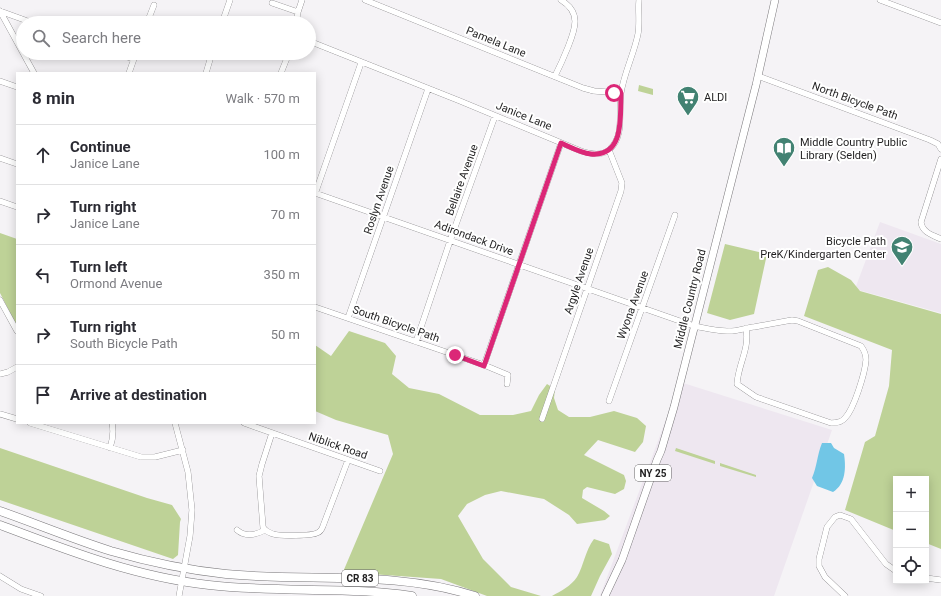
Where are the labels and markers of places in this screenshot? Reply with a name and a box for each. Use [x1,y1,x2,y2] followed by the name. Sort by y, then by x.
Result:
[675,84,701,117] supermarket icon: ALDI
[704,91,727,104] place label: ALDI
[771,135,797,168] library icon: Middle Country Public Library (Selden)
[800,136,907,162] place label: Middle Country Public Library (Selden)
[889,234,915,267] school or university icon: Bicycle Path PreK/Kindergarten Center
[760,235,886,261] place label: Bicycle Path PreK/Kindergarten Center

